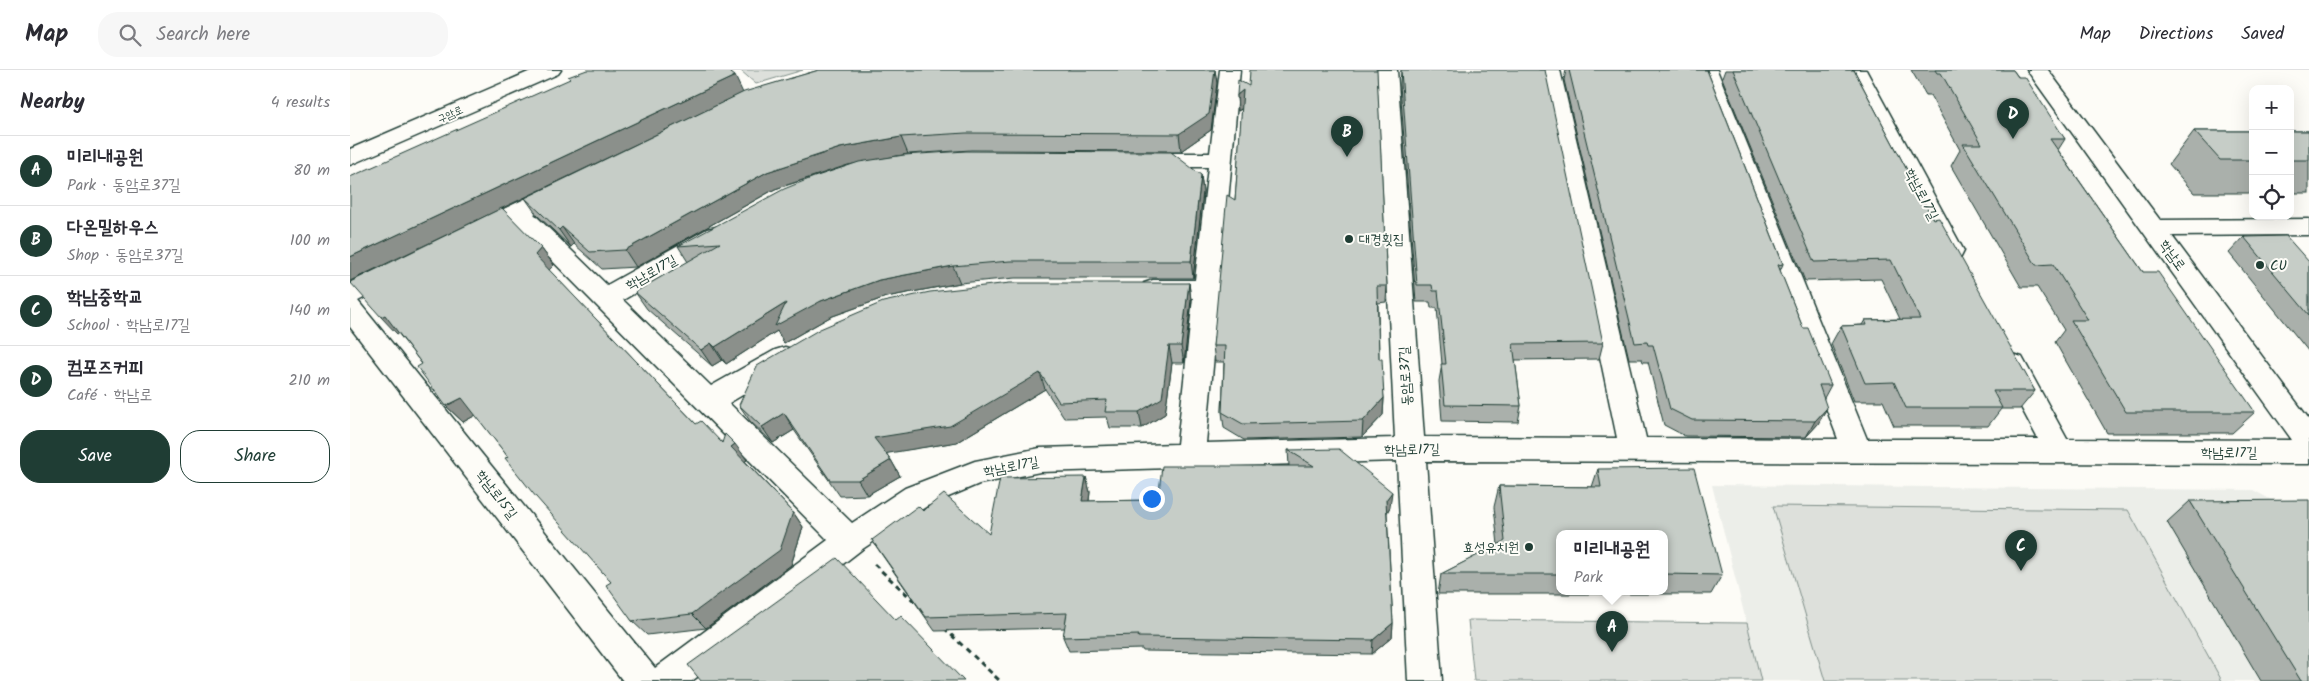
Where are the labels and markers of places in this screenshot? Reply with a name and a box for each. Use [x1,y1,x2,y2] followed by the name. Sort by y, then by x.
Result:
[1997,98,2029,139] pin: D
[1331,116,1363,157] pin: B
[1359,229,1404,251] place label: 대경횟집
[1343,233,1355,245] marker: 대경횟집
[2270,255,2287,277] place label: CU
[2254,259,2266,271] marker: CU
[2005,530,2037,571] pin: C
[1463,537,1519,559] place label: 효성유치원
[1523,541,1535,553] marker: 효성유치원
[1596,611,1628,652] pin: A

